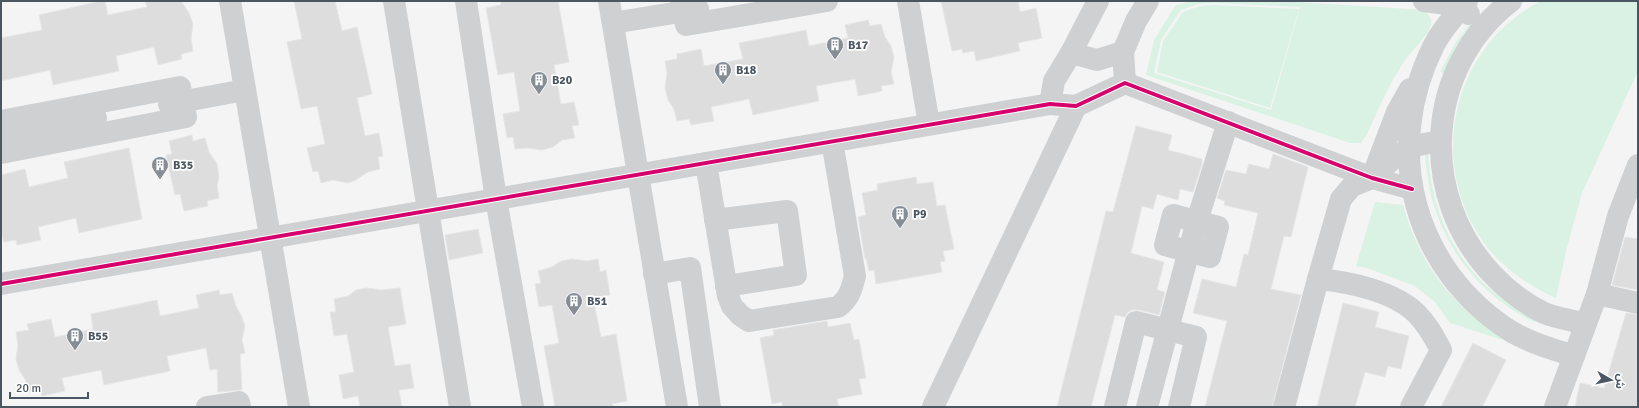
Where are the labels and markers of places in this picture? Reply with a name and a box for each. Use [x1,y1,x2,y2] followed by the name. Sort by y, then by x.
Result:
[825,35,845,60] building icon: B17
[848,38,869,53] place label: B17
[713,60,733,85] building icon: B18
[736,63,757,78] place label: B18
[529,70,549,95] building icon: B20
[552,73,573,88] place label: B20
[150,155,170,180] building icon: B35
[173,158,193,173] place label: B35
[890,204,910,229] building icon: P9
[913,207,927,222] place label: P9
[564,291,584,316] building icon: B51
[587,294,608,309] place label: B51
[65,326,85,351] building icon: B55
[88,329,108,344] place label: B55

